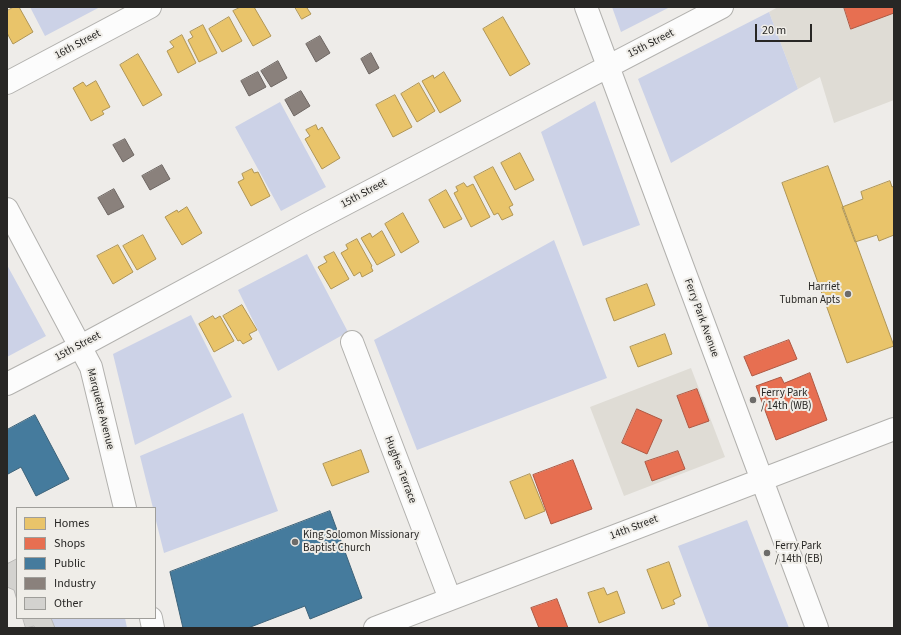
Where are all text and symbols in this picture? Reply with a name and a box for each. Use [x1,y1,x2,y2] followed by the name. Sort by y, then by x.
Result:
[757,16,814,42] scale bar
[762,22,786,39] text: 20 m
[53,27,103,63] street label: 16th Street
[626,27,676,61] street label: 15th Street
[339,176,389,212] street label: 15th Street
[681,277,721,359] street label: Ferry Park Avenue
[780,281,840,307] place label: Harriet Tubman Apts
[843,289,853,299] marker: Harriet Tubman Apts
[53,329,103,365] street label: 15th Street
[84,367,116,451] street label: Marquette Avenue
[761,387,812,413] place label: Ferry Park / 14th (WB)
[748,395,758,405] marker: Ferry Park / 14th (WB)
[381,435,419,505] street label: Hughes Terrace
[16,507,156,619] legend
[608,513,660,543] street label: 14th Street
[54,515,89,532] text: Homes
[303,529,419,555] place label: King Solomon Missionary Baptist Church
[54,535,85,552] text: Shops
[290,537,300,547] marker: King Solomon Missionary Baptist Church
[775,540,823,566] place label: Ferry Park / 14th (EB)
[762,548,772,558] marker: Ferry Park / 14th (EB)
[54,555,85,572] text: Public
[54,575,96,592] text: Industry
[54,595,83,612] text: Other

